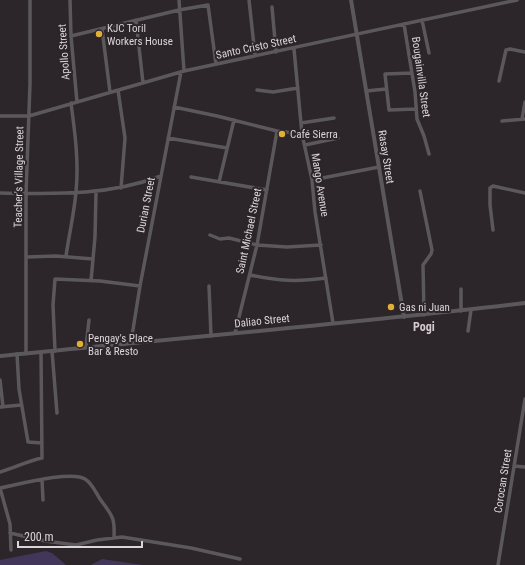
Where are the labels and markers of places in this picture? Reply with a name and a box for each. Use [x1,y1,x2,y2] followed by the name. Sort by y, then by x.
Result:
[107,22,173,48] place label: KJC Toril Workers House
[94,29,104,39] marker: KJC Toril Workers House
[290,128,338,141] place label: Café Sierra
[277,129,287,139] marker: Café Sierra
[399,301,450,314] place label: Gas ni Juan
[386,302,396,312] marker: Gas ni Juan
[88,332,153,358] place label: Pengay's Place Bar & Resto
[75,339,85,349] marker: Pengay's Place Bar & Resto

